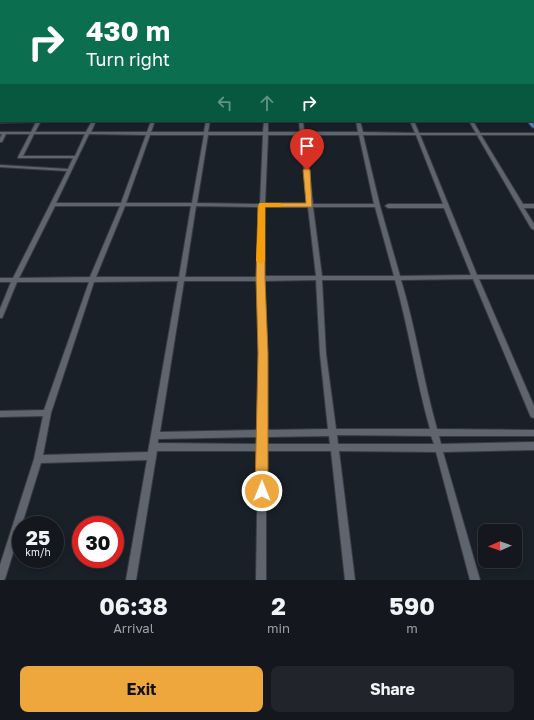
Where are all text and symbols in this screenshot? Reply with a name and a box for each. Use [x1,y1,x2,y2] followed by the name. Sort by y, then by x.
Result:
[86,14,170,47] text: 430 m
[20,16,72,68] icon: right
[86,48,170,70] text: Turn right
[214,92,236,114] icon: left
[256,92,278,114] icon: ahead
[298,92,320,114] icon: right
[290,129,324,170] pin
[296,135,318,157] icon: arrive
[241,470,283,512] position arrow
[72,516,124,568] speed limit sign: 30
[478,524,522,568] north arrow
[478,524,522,568] map controls
[26,525,50,549] text: 25
[25,546,51,558] text: km/h
[99,591,168,620] text: 06:38
[271,591,286,620] text: 2
[389,591,435,620] text: 590
[113,620,154,636] text: Arrival
[267,620,290,636] text: min
[406,620,418,636] text: m
[20,666,263,712] button: Exit
[271,666,514,712] button: Share

